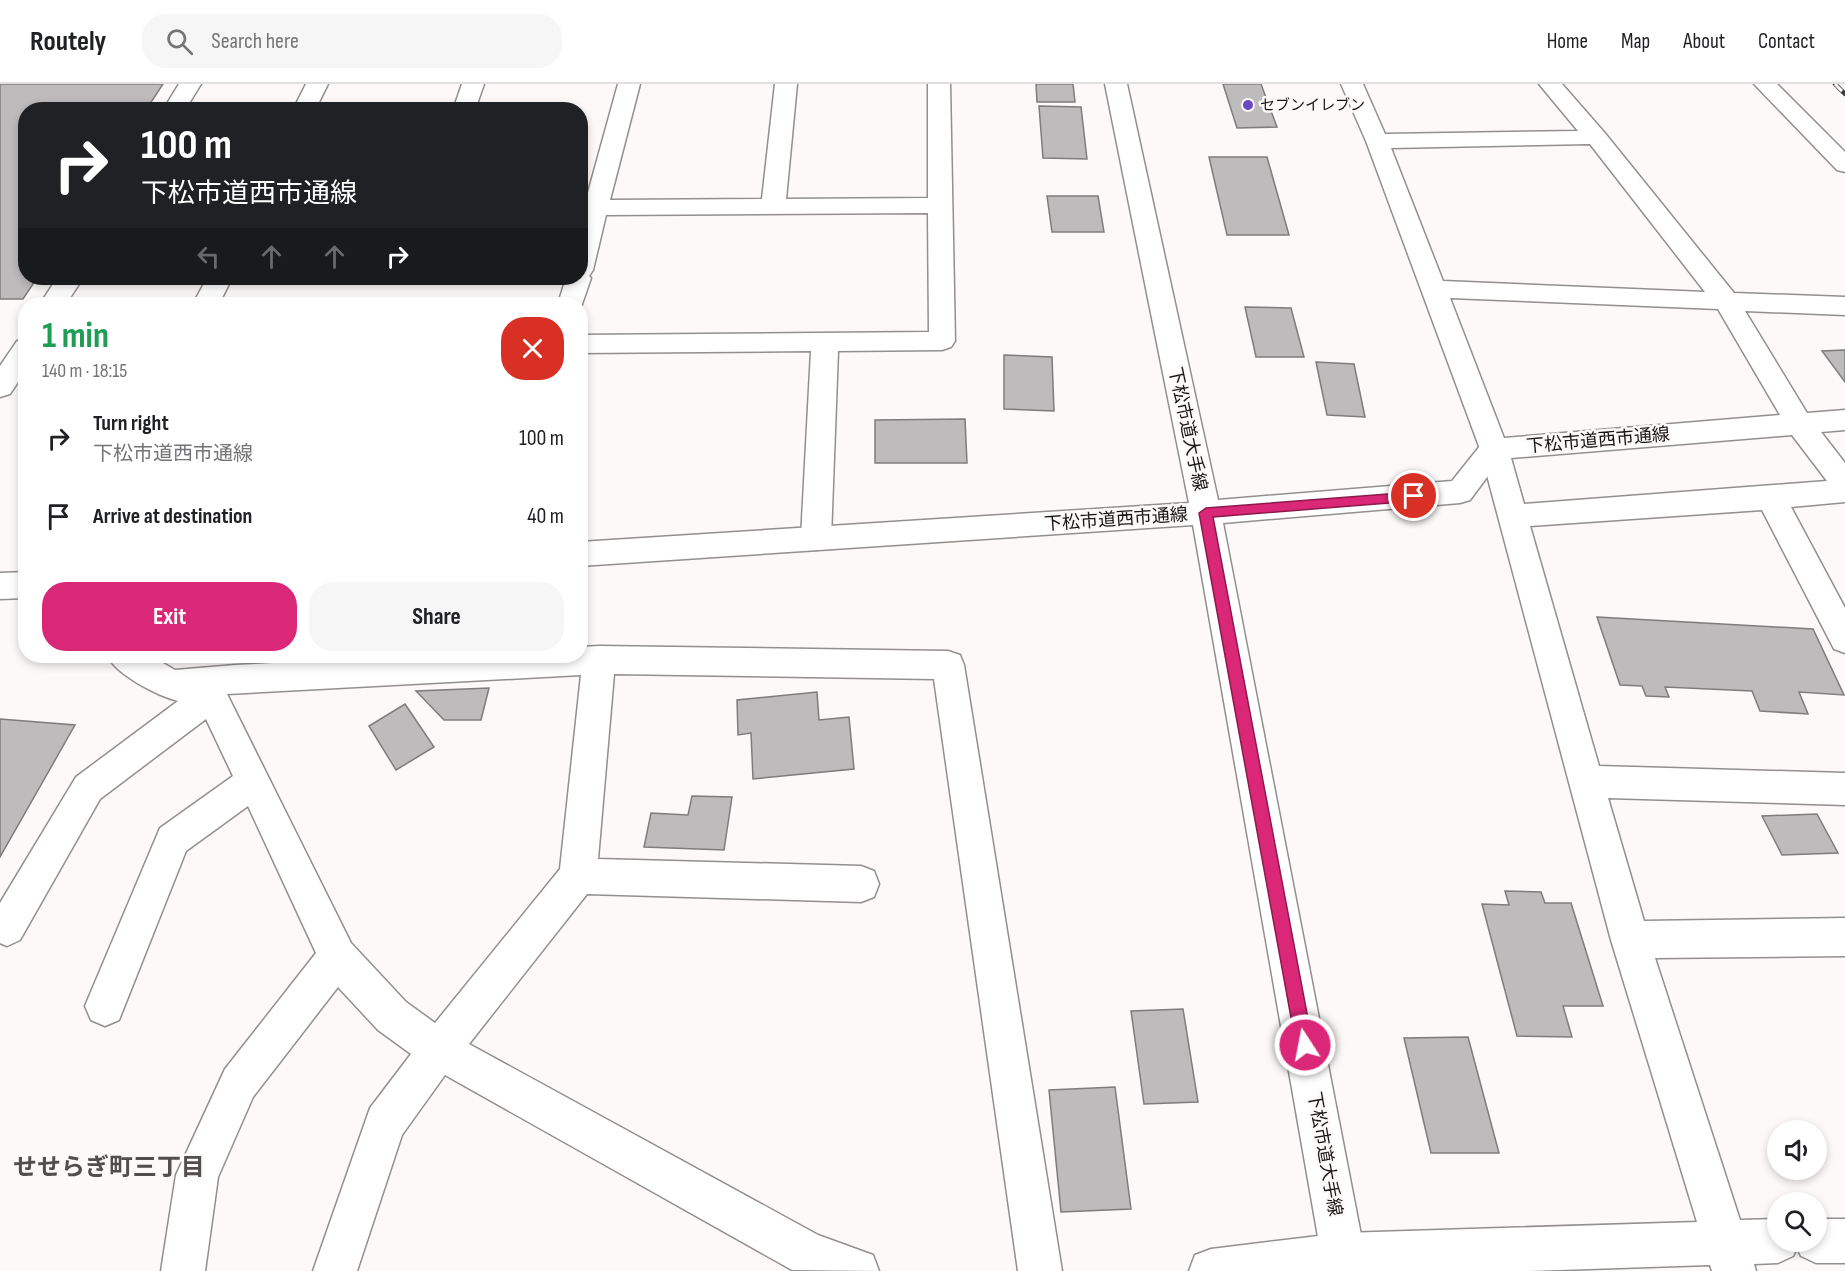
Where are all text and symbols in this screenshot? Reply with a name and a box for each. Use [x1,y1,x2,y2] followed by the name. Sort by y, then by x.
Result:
[142,14,562,68] search box
[30,25,106,58] text: Routely
[163,25,196,58] icon: search
[211,28,299,55] text: Search here
[1547,29,1588,54] text: Home
[1621,29,1650,54] text: Map
[1683,29,1725,54] text: About
[1758,29,1815,54] text: Contact
[1260,96,1365,115] place label: セブンイレブン
[1241,98,1255,112] marker: セブンイレブン
[141,120,232,171] text: 100 m
[42,126,120,204] icon: right
[141,178,357,210] text: 下松市道西市通線
[192,240,225,273] icon: left
[255,240,288,273] icon: ahead
[318,240,351,273] icon: ahead
[381,240,414,273] icon: right
[42,315,109,358] text: 1 min
[501,317,564,380] button: close
[42,359,127,383] text: 140 m · 18:15
[1164,365,1211,493] street label: 下松市道大手線
[93,410,169,437] text: Turn right
[42,422,75,455] icon: right
[1525,424,1671,457] street label: 下松市道西市通線
[519,425,564,452] text: 100 m
[93,442,253,466] text: 下松市道西市通線
[1388,470,1439,521] pin
[1397,479,1430,512] icon: arrive
[42,500,75,533] icon: arrive
[93,503,252,530] text: Arrive at destination
[527,503,564,530] text: 40 m
[1043,504,1189,535] street label: 下松市道西市通線
[42,582,297,651] button: Exit
[309,582,564,651] button: Share
[1273,1013,1337,1077] position arrow
[1303,1090,1346,1218] street label: 下松市道大手線
[1767,1120,1827,1252] map controls
[1767,1120,1827,1180] button: sound
[13,1153,205,1182] district label: せせらぎ町三丁目
[1767,1192,1827,1252] button: search

